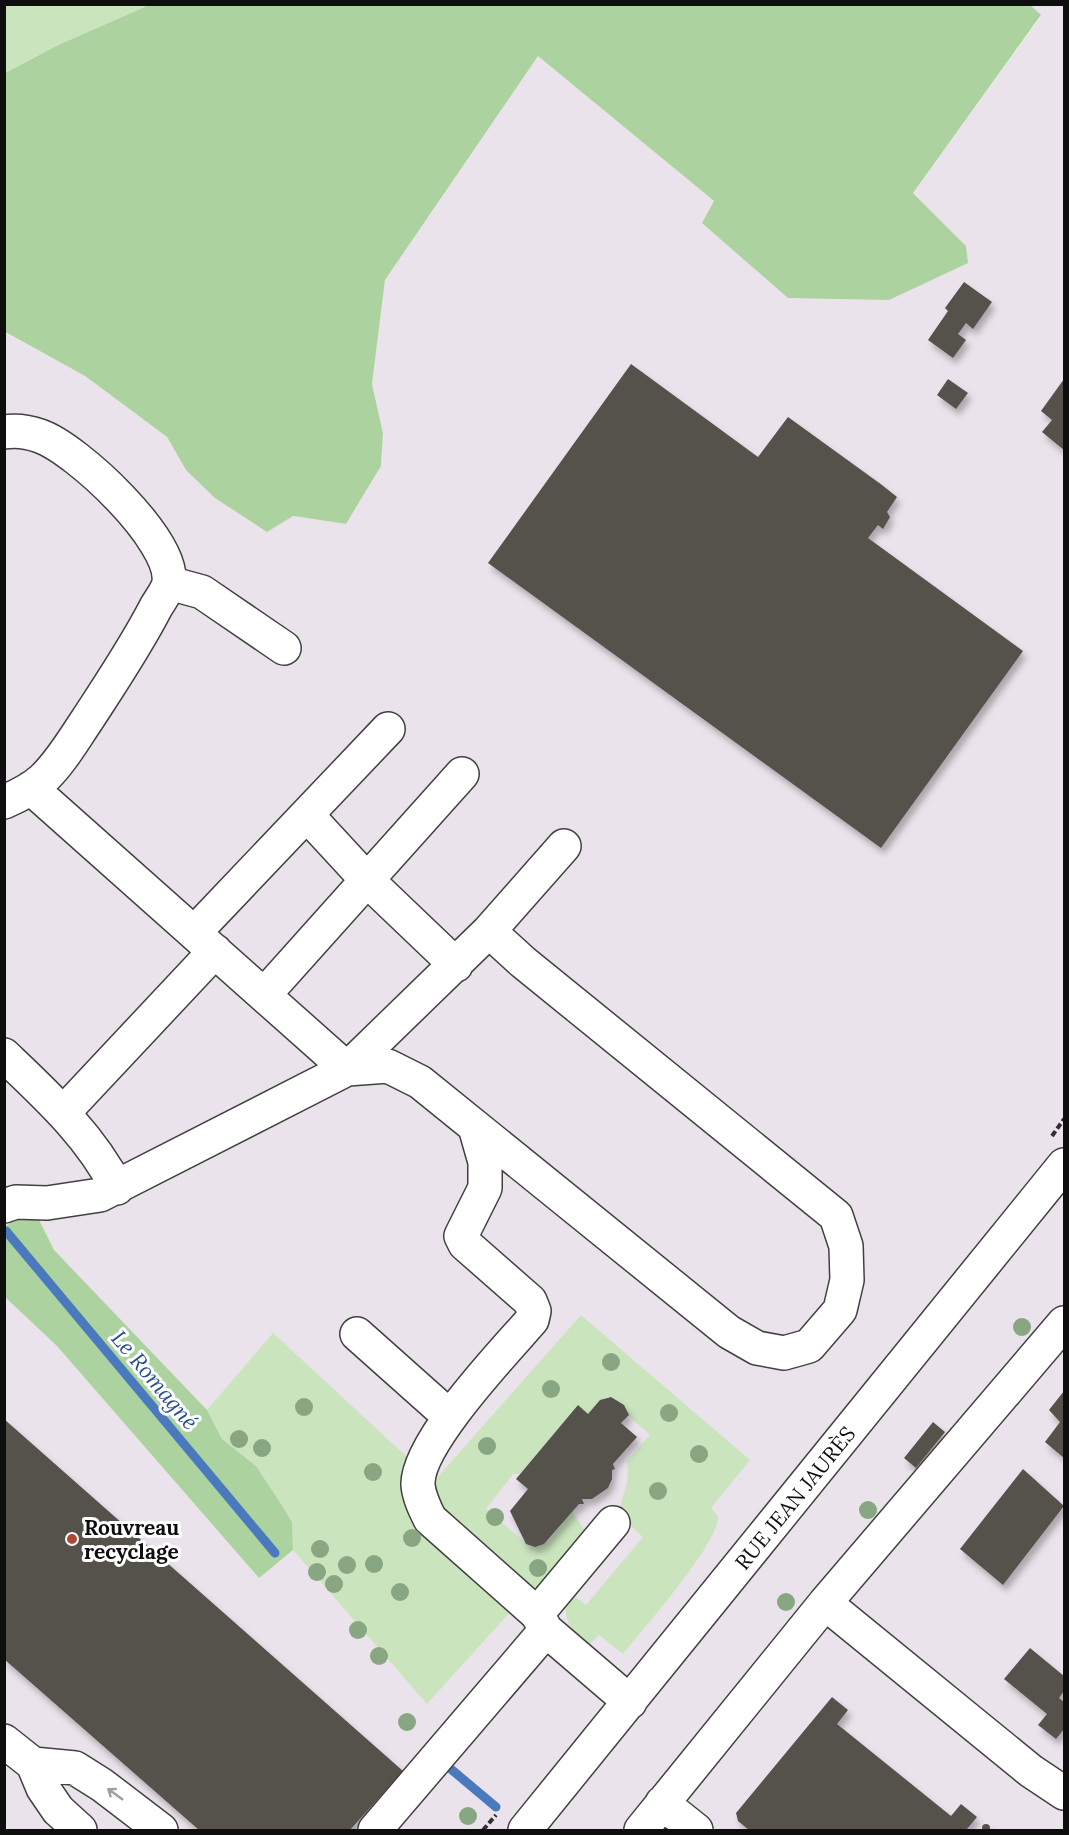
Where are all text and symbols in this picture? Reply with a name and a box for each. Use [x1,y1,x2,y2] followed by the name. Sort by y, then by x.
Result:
[105,1325,205,1435] water label: Le Romagné
[729,1421,861,1575] street label: RUE JEAN JAURÈS
[84,1514,179,1565] place label: Rouvreau recyclage
[65,1532,79,1546] marker: Rouvreau recyclage
[108,1788,124,1801] one-way arrow

